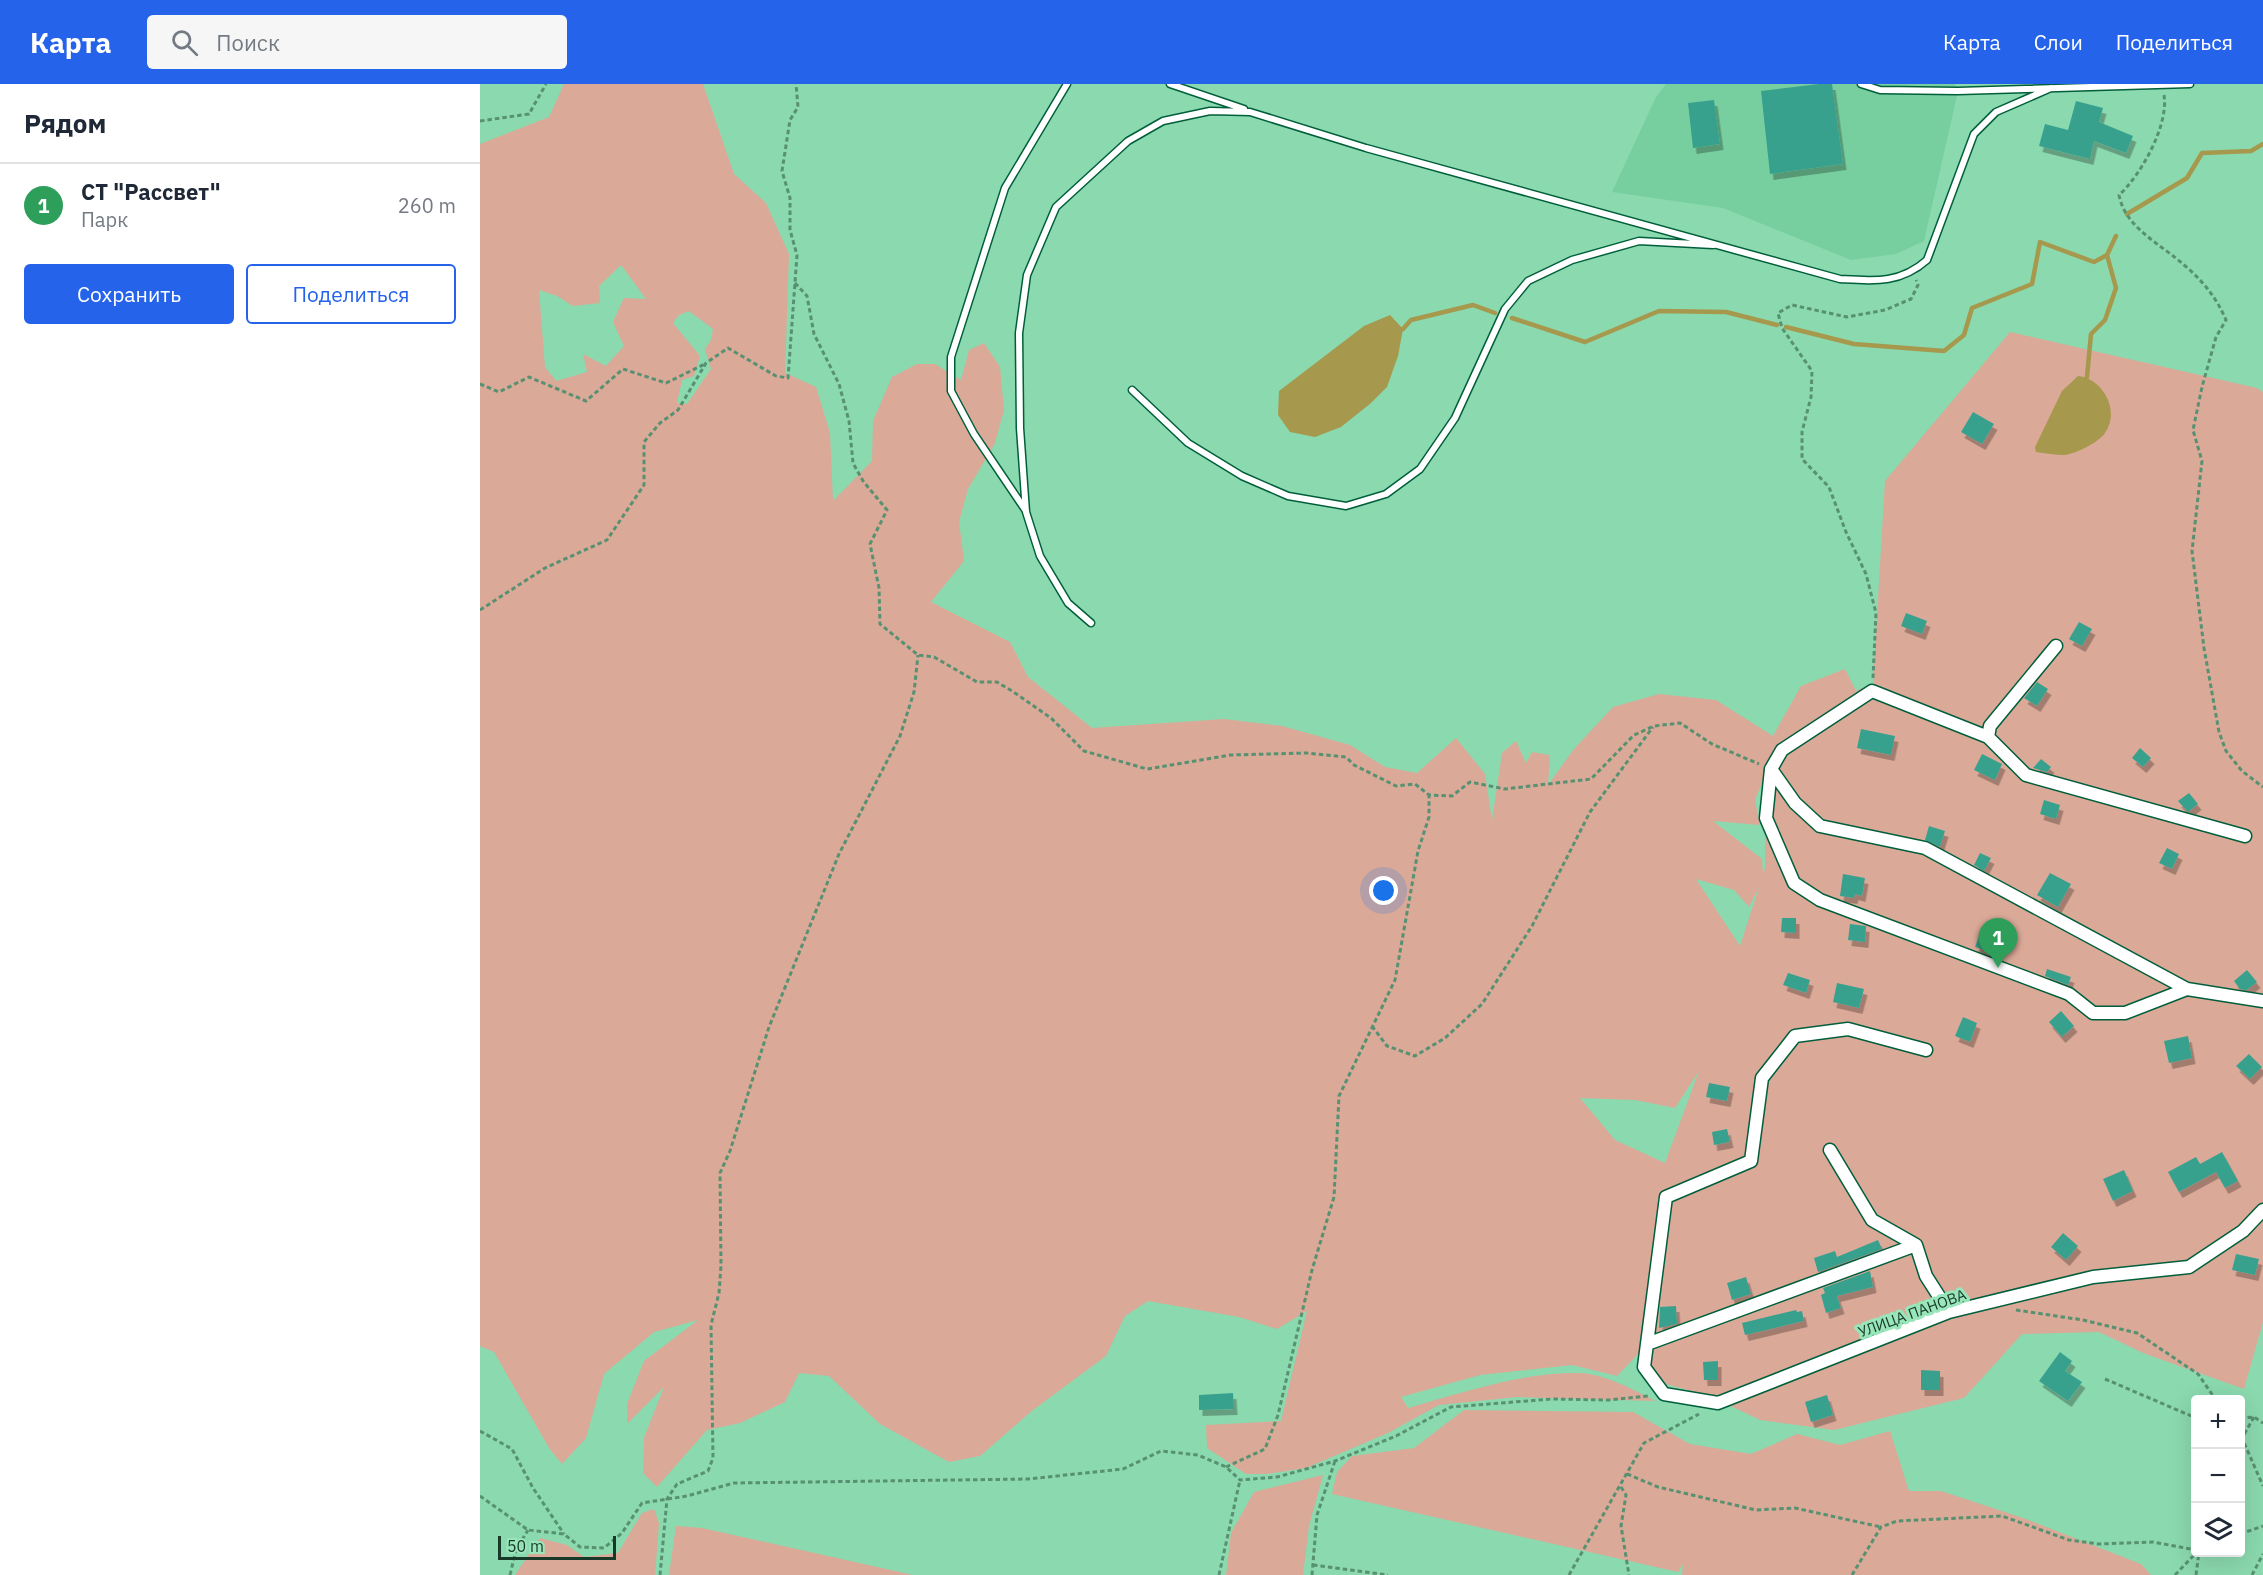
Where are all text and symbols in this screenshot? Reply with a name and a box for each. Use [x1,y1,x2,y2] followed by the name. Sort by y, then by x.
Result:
[147,15,567,69] search box
[30,24,111,61] text: Карта
[168,26,201,59] icon: search
[216,28,280,57] text: Поиск
[1943,28,2001,56] text: Карта
[2034,28,2083,56] text: Слои
[2116,28,2233,56] text: Поделиться
[24,106,106,140] text: Рядом
[81,177,221,206] text: СТ "Рассвет"
[38,192,50,219] text: 1
[398,192,456,219] text: 260 m
[81,206,128,233] text: Парк
[24,264,234,324] button: Сохранить
[246,264,456,324] button: Поделиться
[1369,876,1398,905] your location
[1978,918,2018,968] pin: 1
[1855,1285,1969,1341] street label: УЛИЦА ПАНОВА
[2191,1395,2245,1557] map controls
[2191,1395,2245,1449] button: +
[2191,1449,2245,1503] button: −
[2191,1503,2245,1557] button: layers
[498,1533,616,1560] scale bar
[507,1536,544,1556] text: 50 m

